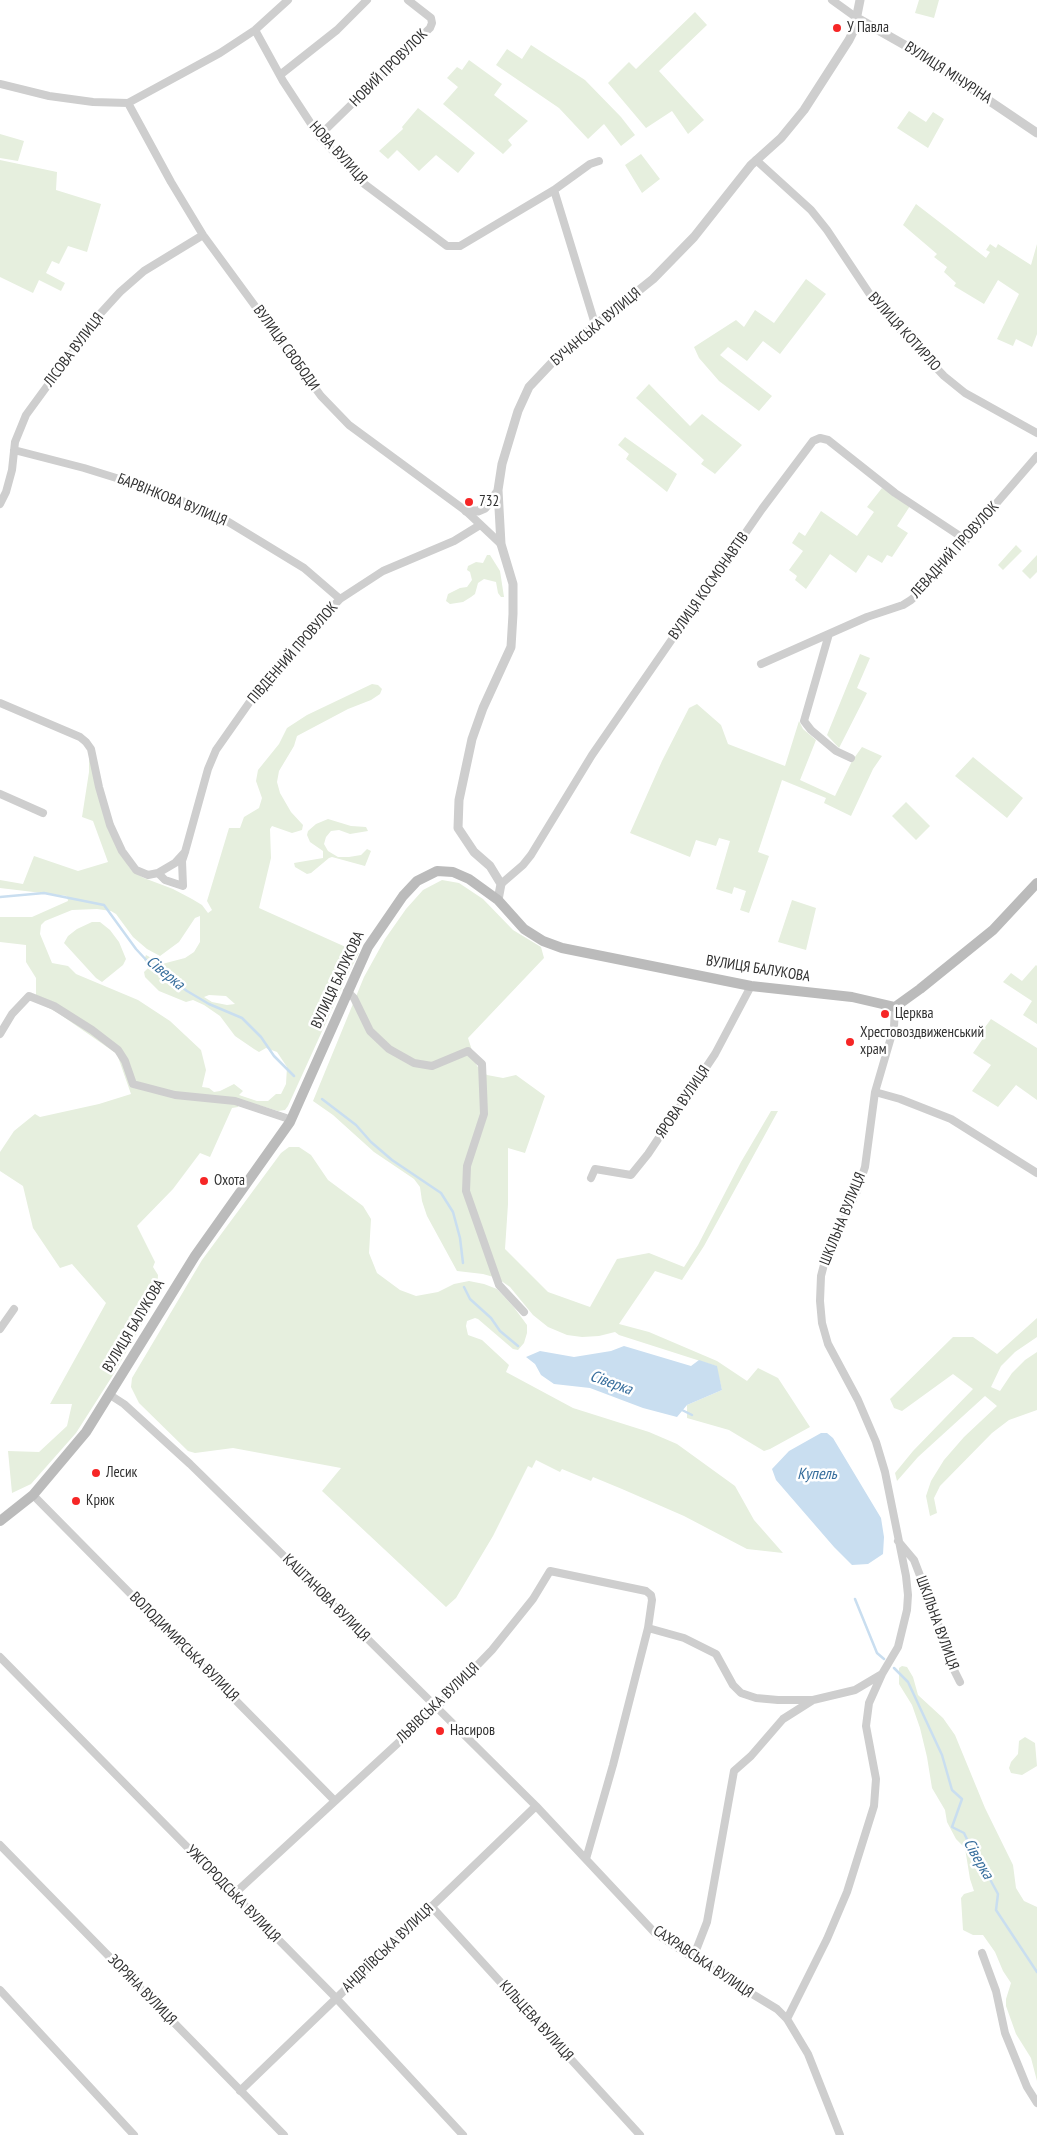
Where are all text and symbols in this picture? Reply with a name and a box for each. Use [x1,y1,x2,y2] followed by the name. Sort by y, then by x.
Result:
[847,19,889,37] place label: У Павла
[831,22,843,34] marker: У Павла
[346,25,432,111] street label: НОВИЙ ПРОВУЛОК
[901,38,995,108] street label: ВУЛИЦЯ МІЧУРІНА
[305,118,371,188] street label: НОВА ВУЛИЦЯ
[547,284,645,370] street label: БУЧАНСЬКА ВУЛИЦЯ
[864,289,944,375] street label: ВУЛИЦЯ КОТИРЛО
[249,302,323,394] street label: ВУЛИЦЯ СВОБОДИ
[40,310,108,390] street label: ЛІСОВА ВУЛИЦЯ
[115,470,229,530] street label: БАРВІНКОВА ВУЛИЦЯ
[479,493,499,511] place label: 732
[463,496,475,508] marker: 732
[907,498,1003,602] street label: ЛЕВАДНИЙ ПРОВУЛОК
[665,529,753,643] street label: ВУЛИЦЯ КОСМОНАВТІВ
[244,599,342,707] street label: ПІВДЕННИЙ ПРОВУЛОК
[308,929,368,1031] street label: ВУЛИЦЯ БАЛУКОВА
[142,952,188,994] water label: Сіверка
[705,952,811,986] street label: ВУЛИЦЯ БАЛУКОВА
[895,1005,934,1023] place label: Церква
[879,1008,891,1020] marker: Церква
[860,1024,984,1059] place label: Хрестовоздвиженський храм
[844,1036,856,1048] marker: Хрестовоздвиженський храм
[652,1062,714,1142] street label: ЯРОВА ВУЛИЦЯ
[816,1170,870,1268] street label: ШКІЛЬНА ВУЛИЦЯ
[214,1172,245,1190] place label: Охота
[198,1175,210,1187] marker: Охота
[99,1276,169,1376] street label: ВУЛИЦЯ БАЛУКОВА
[587,1367,635,1399] water label: Сіверка
[106,1464,137,1482] place label: Лесик
[797,1464,837,1484] water label: Купель
[90,1467,102,1479] marker: Лесик
[86,1492,114,1510] place label: Крюк
[70,1495,82,1507] marker: Крюк
[279,1551,373,1645] street label: КАШТАНОВА ВУЛИЦЯ
[912,1574,962,1672] street label: ШКІЛЬНА ВУЛИЦЯ
[126,1589,242,1705] street label: ВОЛОДИМИРСЬКА ВУЛИЦЯ
[393,1659,483,1747] street label: ЛЬВІВСЬКА ВУЛИЦЯ
[450,1722,495,1740] place label: Насиров
[434,1725,446,1737] marker: Насиров
[959,1835,997,1883] water label: Сіверка
[182,1842,284,1946] street label: УЖГОРОДСЬКА ВУЛИЦЯ
[339,1900,437,1996] street label: АНДРІЇВСЬКА ВУЛИЦЯ
[650,1922,756,2002] street label: САХРАВСЬКА ВУЛИЦЯ
[104,1951,180,2029] street label: ЗОРЯНА ВУЛИЦЯ
[495,1977,577,2065] street label: КІЛЬЦЕВА ВУЛИЦЯ

